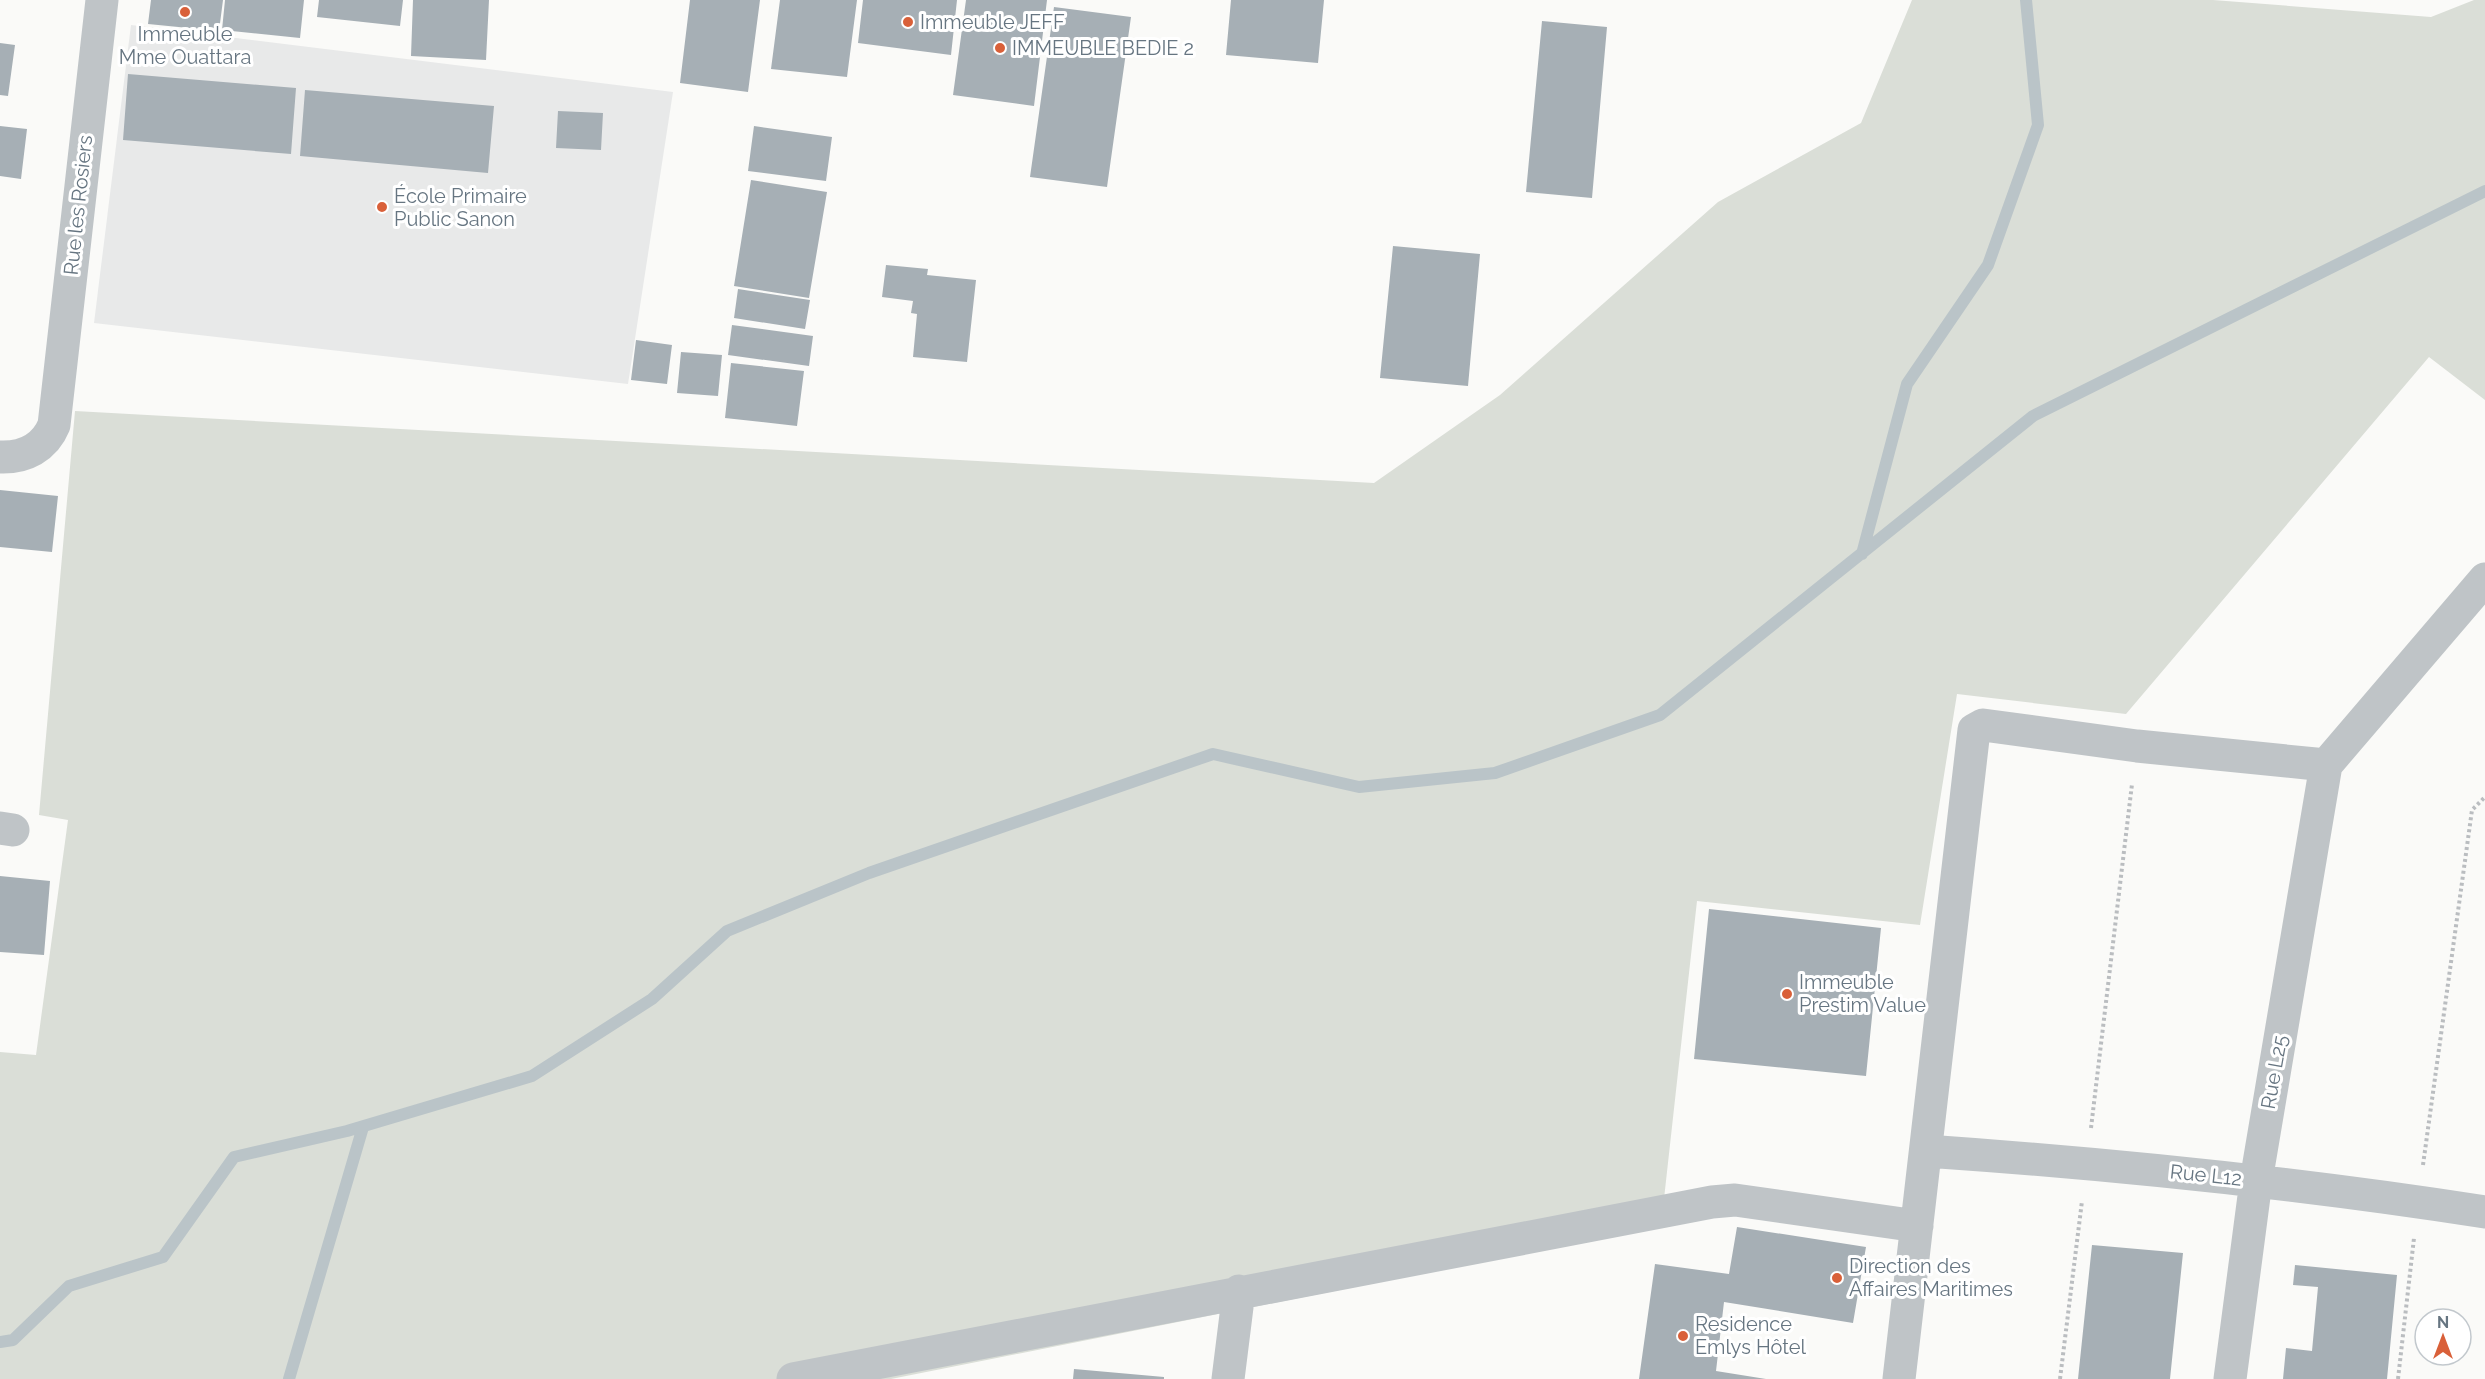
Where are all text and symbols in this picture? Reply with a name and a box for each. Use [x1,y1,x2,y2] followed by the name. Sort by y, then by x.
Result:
[178,5,192,19] marker: Immeuble Mme Ouattara
[920,10,1065,34] place label: Immeuble JEFF
[901,15,915,29] marker: Immeuble JEFF
[119,22,251,69] place label: Immeuble Mme Ouattara
[1012,36,1194,60] place label: IMMEUBLE BEDIE 2
[993,41,1007,55] marker: IMMEUBLE BEDIE 2
[59,134,97,276] street label: Rue les Rosiers
[394,184,527,231] place label: École Primaire Public Sanon
[375,200,389,214] marker: École Primaire Public Sanon
[1799,970,1926,1017] place label: Immeuble Prestim Value
[1780,987,1794,1001] marker: Immeuble Prestim Value
[2256,1033,2292,1111] street label: Rue L25
[2169,1159,2243,1191] street label: Rue L12
[1849,1254,2013,1301] place label: Direction des Affaires Maritimes
[1830,1271,1844,1285] marker: Direction des Affaires Maritimes
[2413,1307,2473,1367] north arrow
[1695,1312,1806,1359] place label: Residence Emlys Hôtel
[2437,1313,2449,1332] text: N
[1676,1329,1690,1343] marker: Residence Emlys Hôtel

